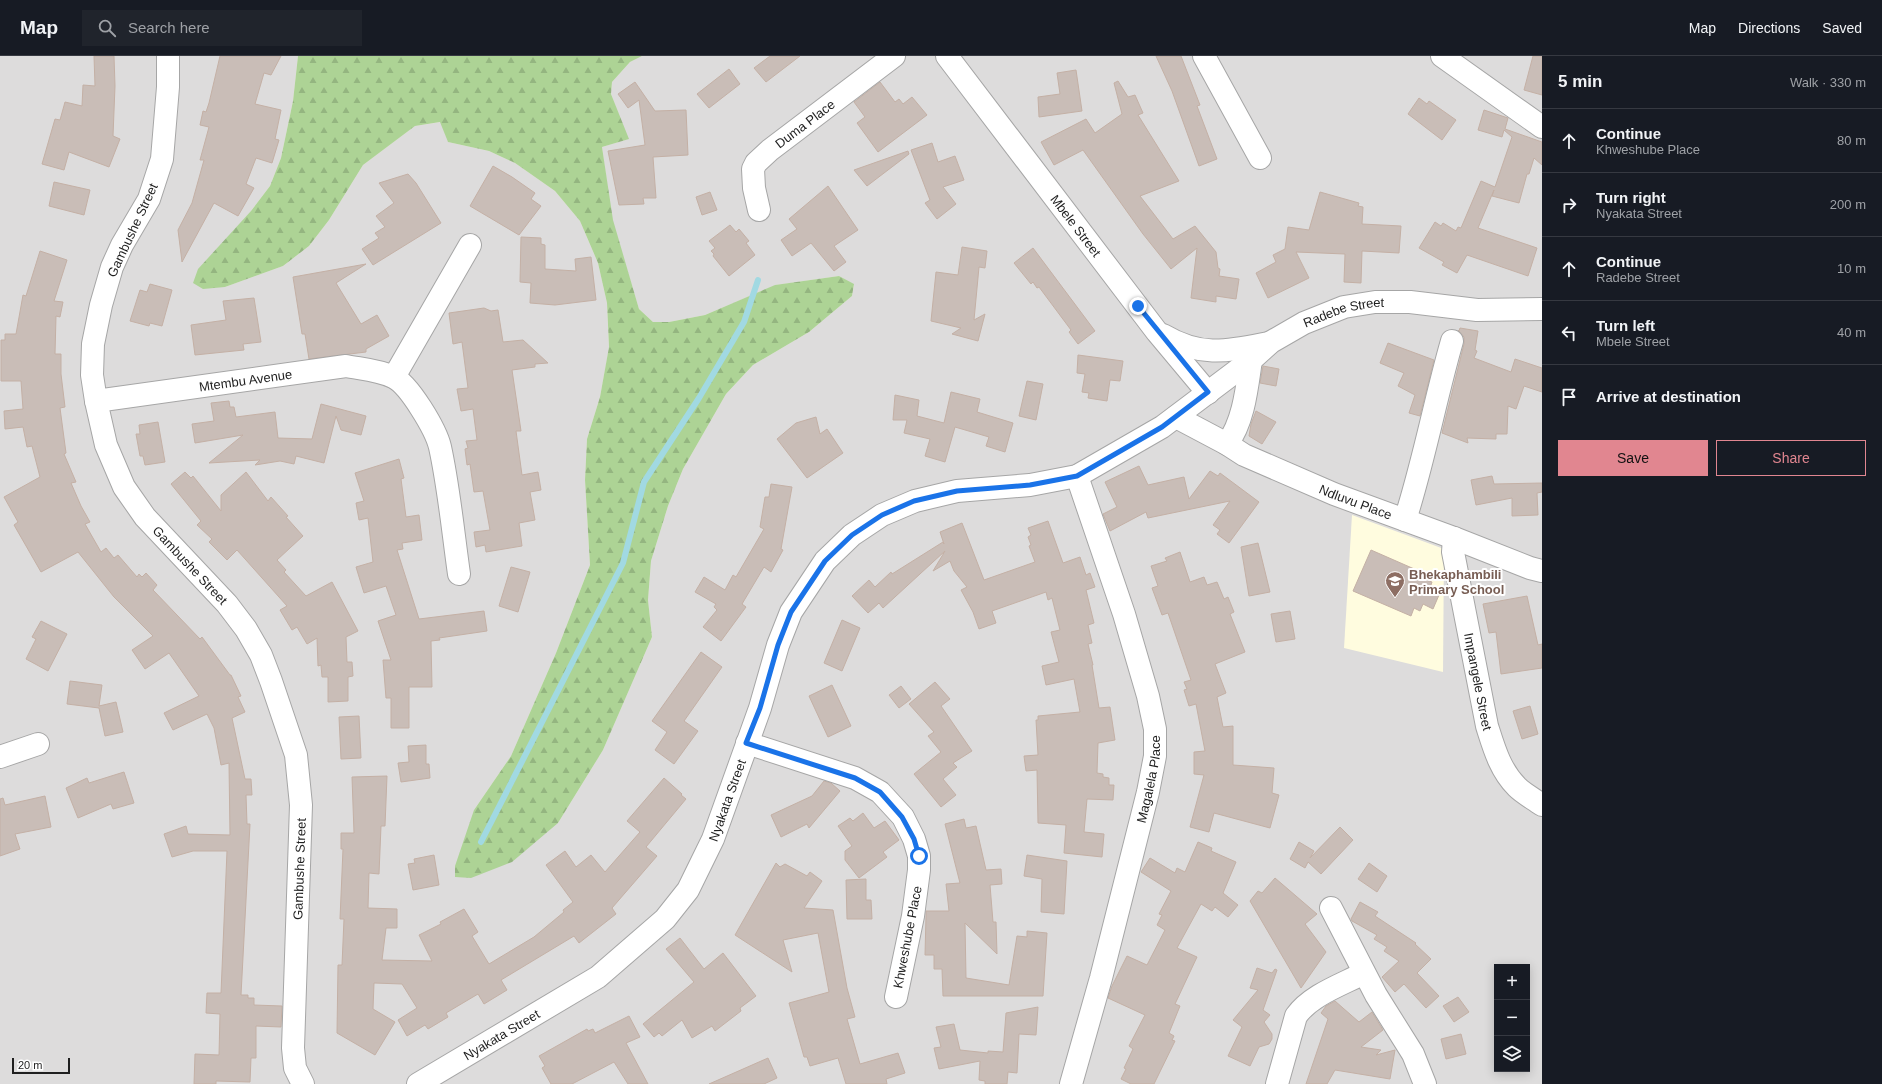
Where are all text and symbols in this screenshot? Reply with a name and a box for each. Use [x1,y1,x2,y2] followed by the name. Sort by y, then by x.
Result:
[82,10,362,46] search box
[20,17,58,38] text: Map
[96,17,118,39] icon: search
[128,19,210,36] text: Search here
[1689,20,1716,36] text: Map
[1738,20,1800,36] text: Directions
[1822,20,1862,36] text: Saved
[1558,72,1602,91] text: 5 min
[1790,75,1866,90] text: Walk · 330 m
[772,97,838,151] street label: Duma Place
[1596,125,1661,142] text: Continue
[1558,130,1580,152] icon: ahead
[1837,133,1866,148] text: 80 m
[1596,142,1700,157] text: Khweshube Place
[104,181,161,280] street label: Gambushe Street
[1596,189,1666,206] text: Turn right
[1047,192,1104,260] street label: Mbele Street
[1558,194,1580,216] icon: right
[1830,197,1866,212] text: 200 m
[1596,206,1682,221] text: Nyakata Street
[1596,253,1661,270] text: Continue
[1558,258,1580,280] icon: ahead
[1837,261,1866,276] text: 10 m
[1596,270,1680,285] text: Radebe Street
[1301,295,1384,331] street label: Radebe Street
[1129,297,1147,315] route end
[1596,317,1655,334] text: Turn left
[1558,322,1580,344] icon: left
[1837,325,1866,340] text: 40 m
[1596,334,1670,349] text: Mbele Street
[198,367,293,394] street label: Mtembu Avenue
[1558,386,1580,408] icon: arrive
[1596,388,1741,405] text: Arrive at destination
[1558,440,1708,476] button: Save
[1716,440,1866,476] button: Share
[1317,481,1394,523] street label: Ndluvu Place
[150,523,231,608] street label: Gambushe Street
[1409,567,1504,597] place label: Bhekaphambili Primary School
[1384,570,1406,598] school or university icon: Bhekaphambili Primary School
[1461,632,1495,733] street label: Impangele Street
[1133,735,1163,824] street label: Magalela Place
[706,757,749,843] street label: Nyakata Street
[290,817,309,920] street label: Gambushe Street
[910,847,928,865] route start
[890,885,925,990] street label: Khweshube Place
[1494,964,1530,1072] map controls
[1494,964,1530,1000] button: +
[1494,1000,1530,1036] button: −
[461,1006,543,1063] street label: Nyakata Street
[1494,1036,1530,1072] button: layers
[12,1056,70,1075] scale bar
[18,1059,42,1071] text: 20 m

